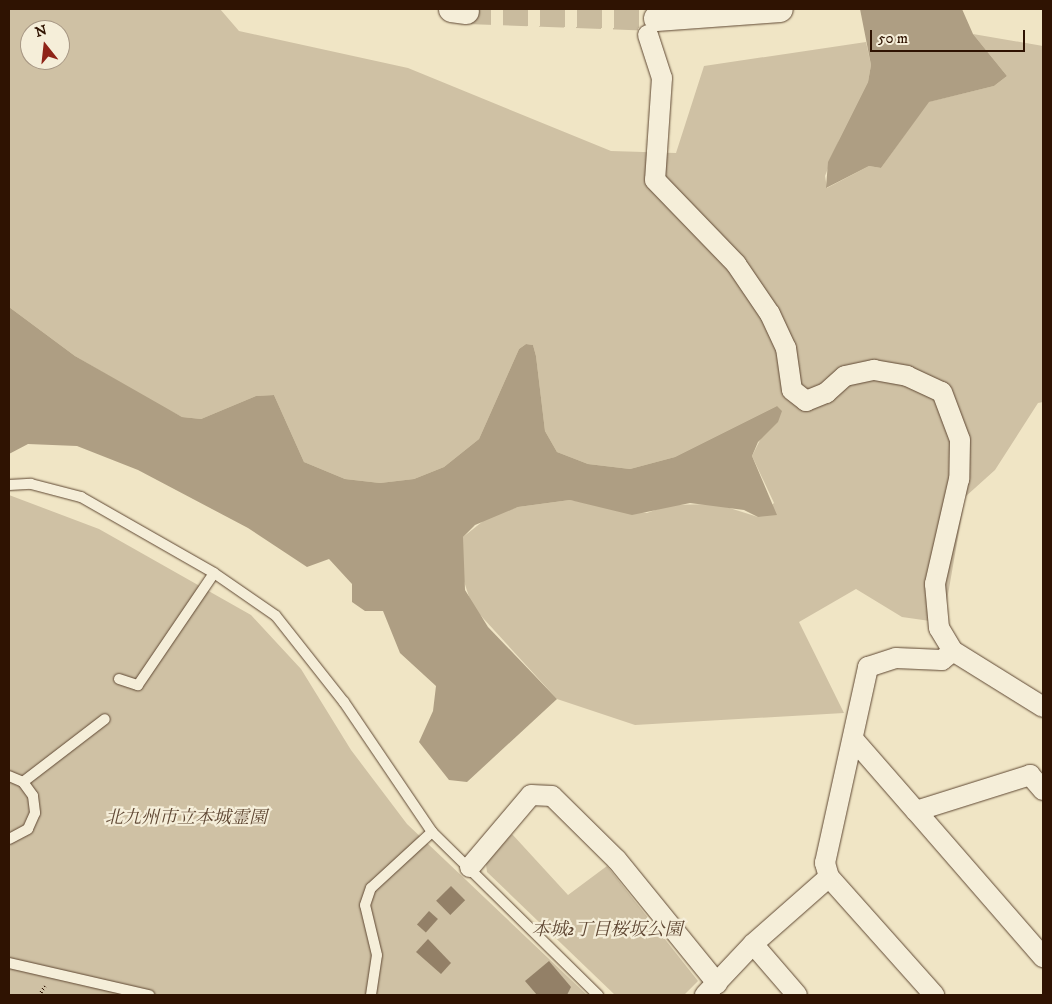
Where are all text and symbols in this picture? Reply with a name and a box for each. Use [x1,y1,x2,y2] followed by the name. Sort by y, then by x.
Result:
[20,20,70,70] north arrow
[872,20,1027,52] scale bar
[33,21,49,42] text: N
[878,29,908,48] text: 50 m
[105,807,267,829] park label: 北九州市立本城霊園
[532,919,682,941] park label: 本城2丁目桜坂公園

